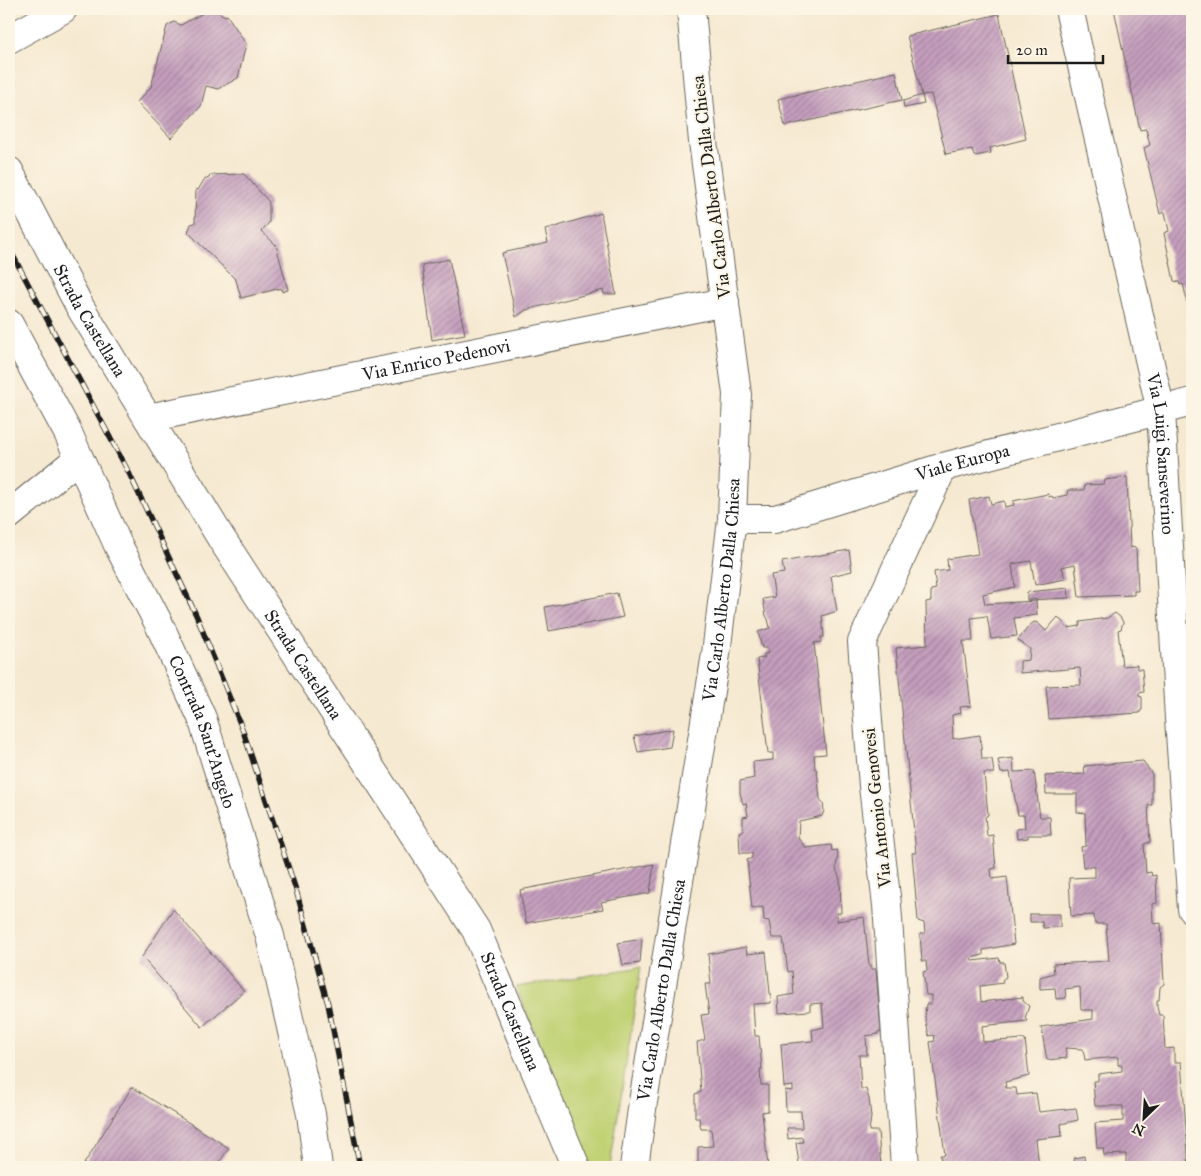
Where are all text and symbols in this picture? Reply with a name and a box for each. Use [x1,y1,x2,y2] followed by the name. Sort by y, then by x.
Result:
[1008,32,1104,64] scale bar
[1016,41,1048,59] text: 20 m
[686,74,736,301] street label: Via Carlo Alberto Dalla Chiesa
[49,260,131,381] street label: Strada Castellana
[359,334,512,386] street label: Via Enrico Pedenovi
[1141,370,1179,535] street label: Via Luigi Sanseverino
[912,439,1012,486] street label: Viale Europa
[697,477,745,704] street label: Via Carlo Alberto Dalla Chiesa
[260,605,347,724] street label: Strada Castellana
[164,652,241,811] street label: Contrada Sant'Angelo
[858,727,896,890] street label: Via Antonio Genovesi
[632,877,690,1104] street label: Via Carlo Alberto Dalla Chiesa
[476,949,545,1074] street label: Strada Castellana
[1118,1094,1168,1144] north arrow
[1130,1119,1148,1140] text: N

